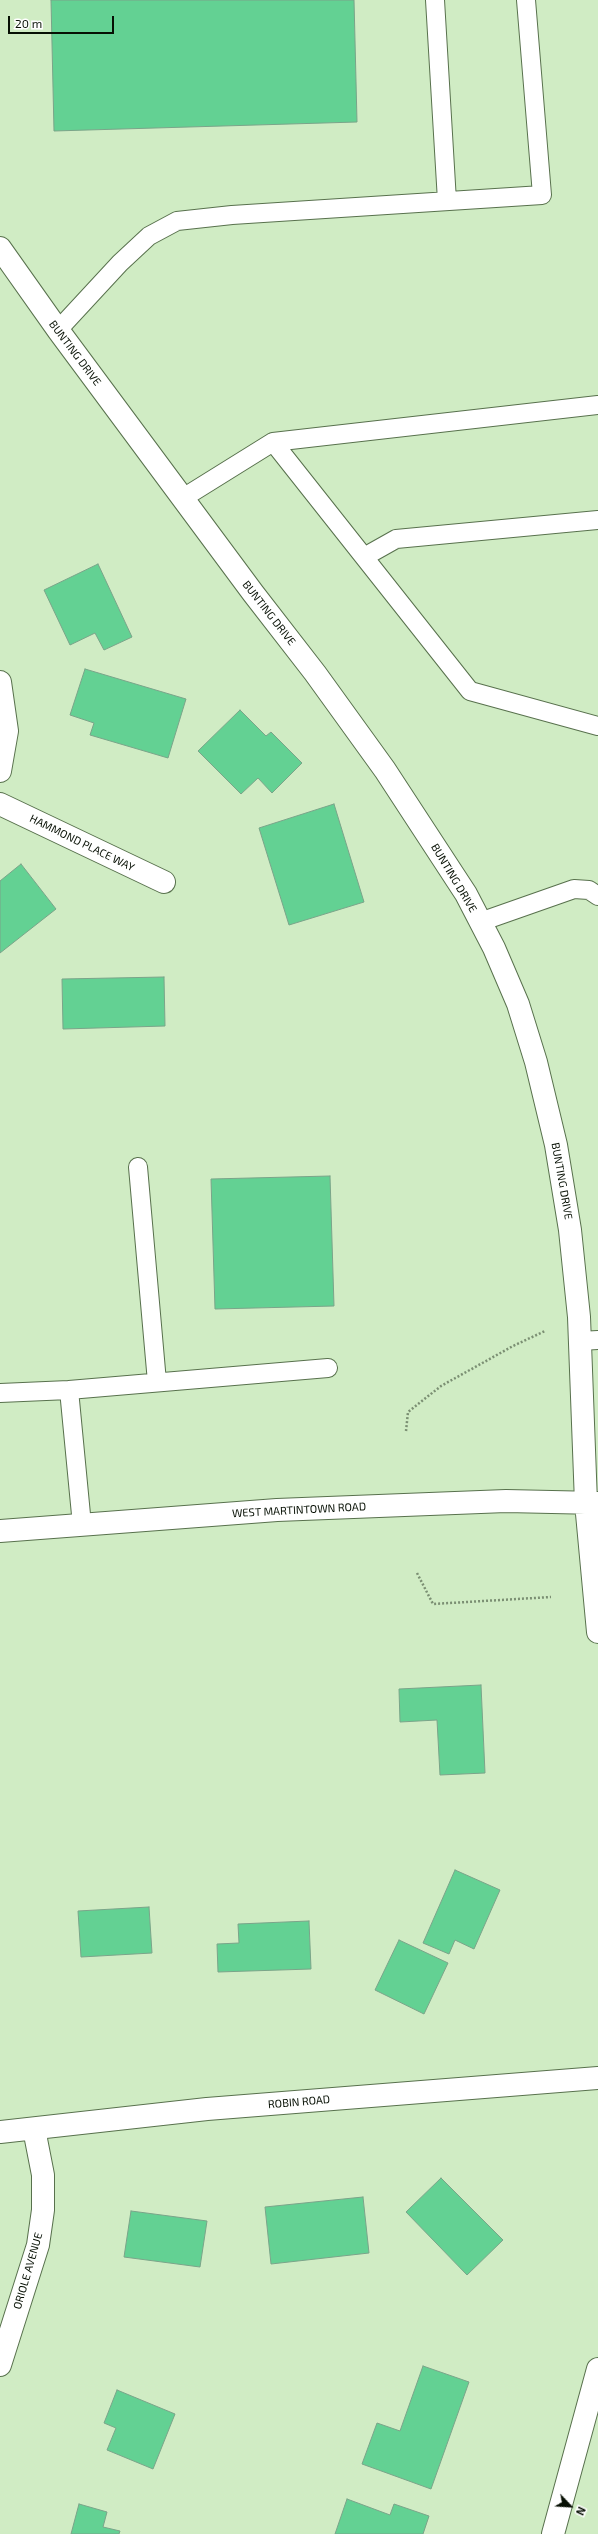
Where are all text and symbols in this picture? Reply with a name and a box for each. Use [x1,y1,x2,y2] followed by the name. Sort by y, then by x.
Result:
[10,8,116,34] scale bar
[15,16,42,30] text: 20 m
[46,318,104,388] street label: BUNTING DRIVE
[240,578,298,648] street label: BUNTING DRIVE
[27,812,137,874] street label: HAMMOND PLACE WAY
[428,841,480,915] street label: BUNTING DRIVE
[549,1141,575,1221] street label: BUNTING DRIVE
[232,1500,366,1520] street label: WEST MARTINTOWN ROAD
[267,2093,331,2111] street label: ROBIN ROAD
[11,2231,45,2311] street label: ORIOLE AVENUE
[550,2486,590,2526] north arrow
[574,2505,589,2518] text: N

